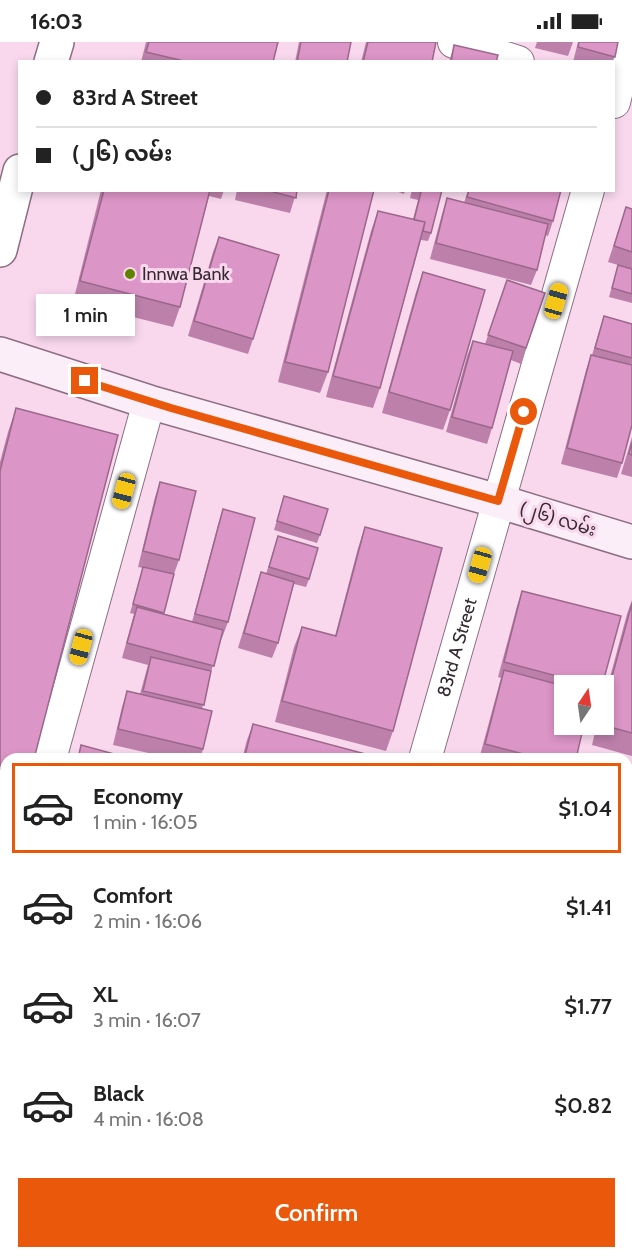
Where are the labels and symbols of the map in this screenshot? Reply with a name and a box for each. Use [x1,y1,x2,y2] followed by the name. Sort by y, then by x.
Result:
[142,263,231,285] place label: Innwa Bank
[123,267,137,281] marker: Innwa Bank
[542,281,570,321] car
[36,294,134,336] callout: 1 min
[71,367,98,394] route end
[510,398,537,425] route start
[111,471,137,511] car
[516,495,600,545] street label: (၂၆) လမ်း
[466,545,494,585] car
[432,596,482,699] street label: 83rd A Street
[68,627,94,667] car
[554,675,614,735] north arrow

